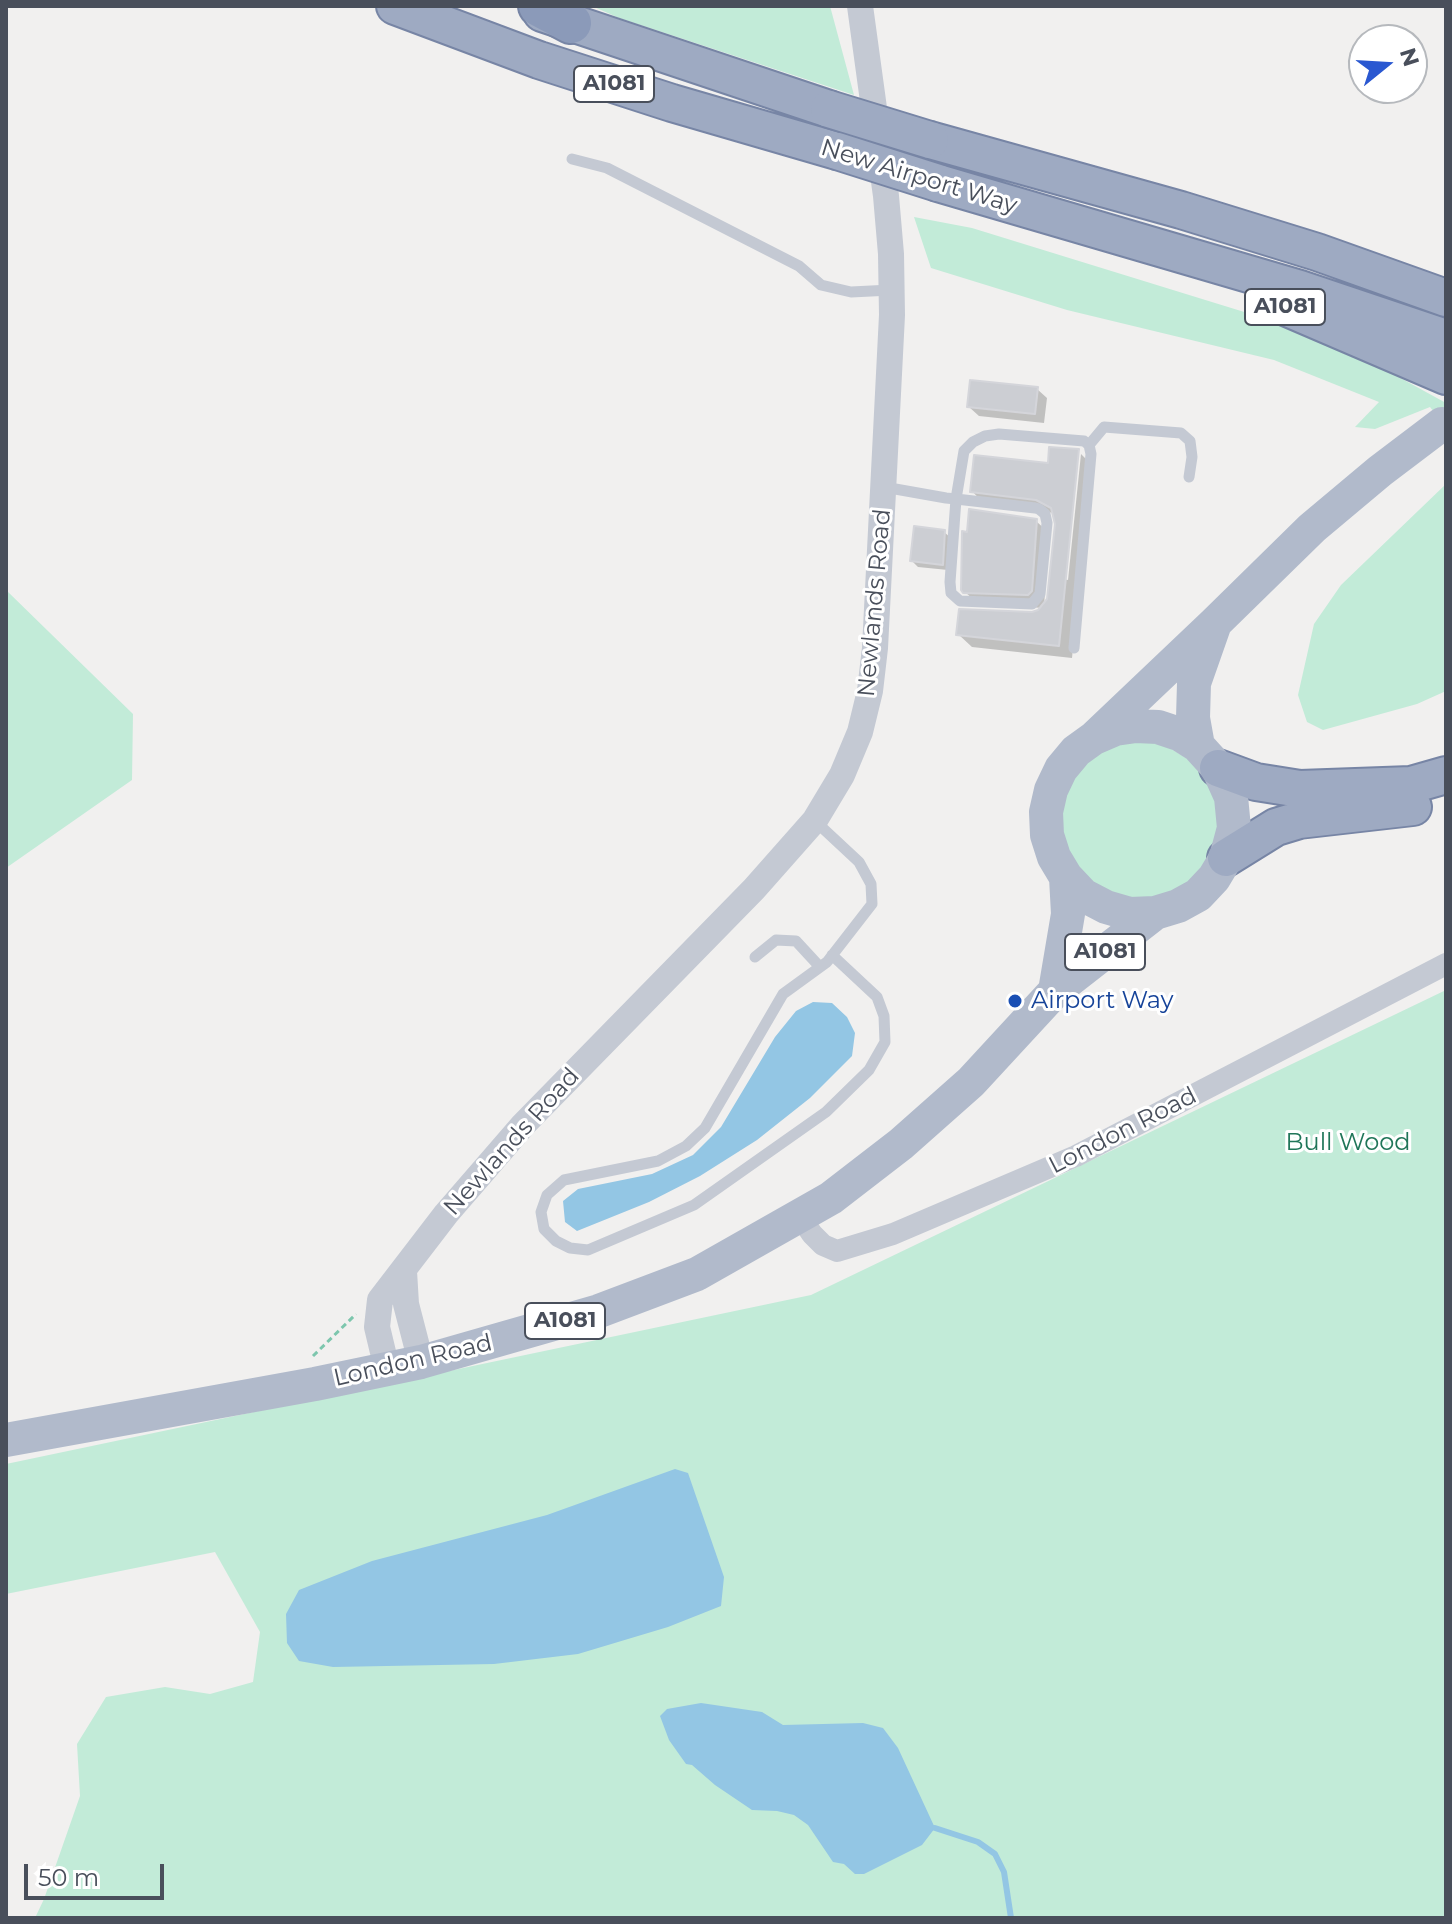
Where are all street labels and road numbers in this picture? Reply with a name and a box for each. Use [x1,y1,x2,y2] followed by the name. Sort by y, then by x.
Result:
[574,66,654,102] road number: A1081
[817,133,1021,221] street label: New Airport Way
[1245,289,1325,325] road number: A1081
[852,508,898,698] street label: Newlands Road
[1065,934,1145,970] road number: A1081
[438,1062,586,1222] street label: Newlands Road
[1044,1081,1202,1181] street label: London Road
[525,1303,605,1339] road number: A1081
[331,1329,495,1393] street label: London Road

